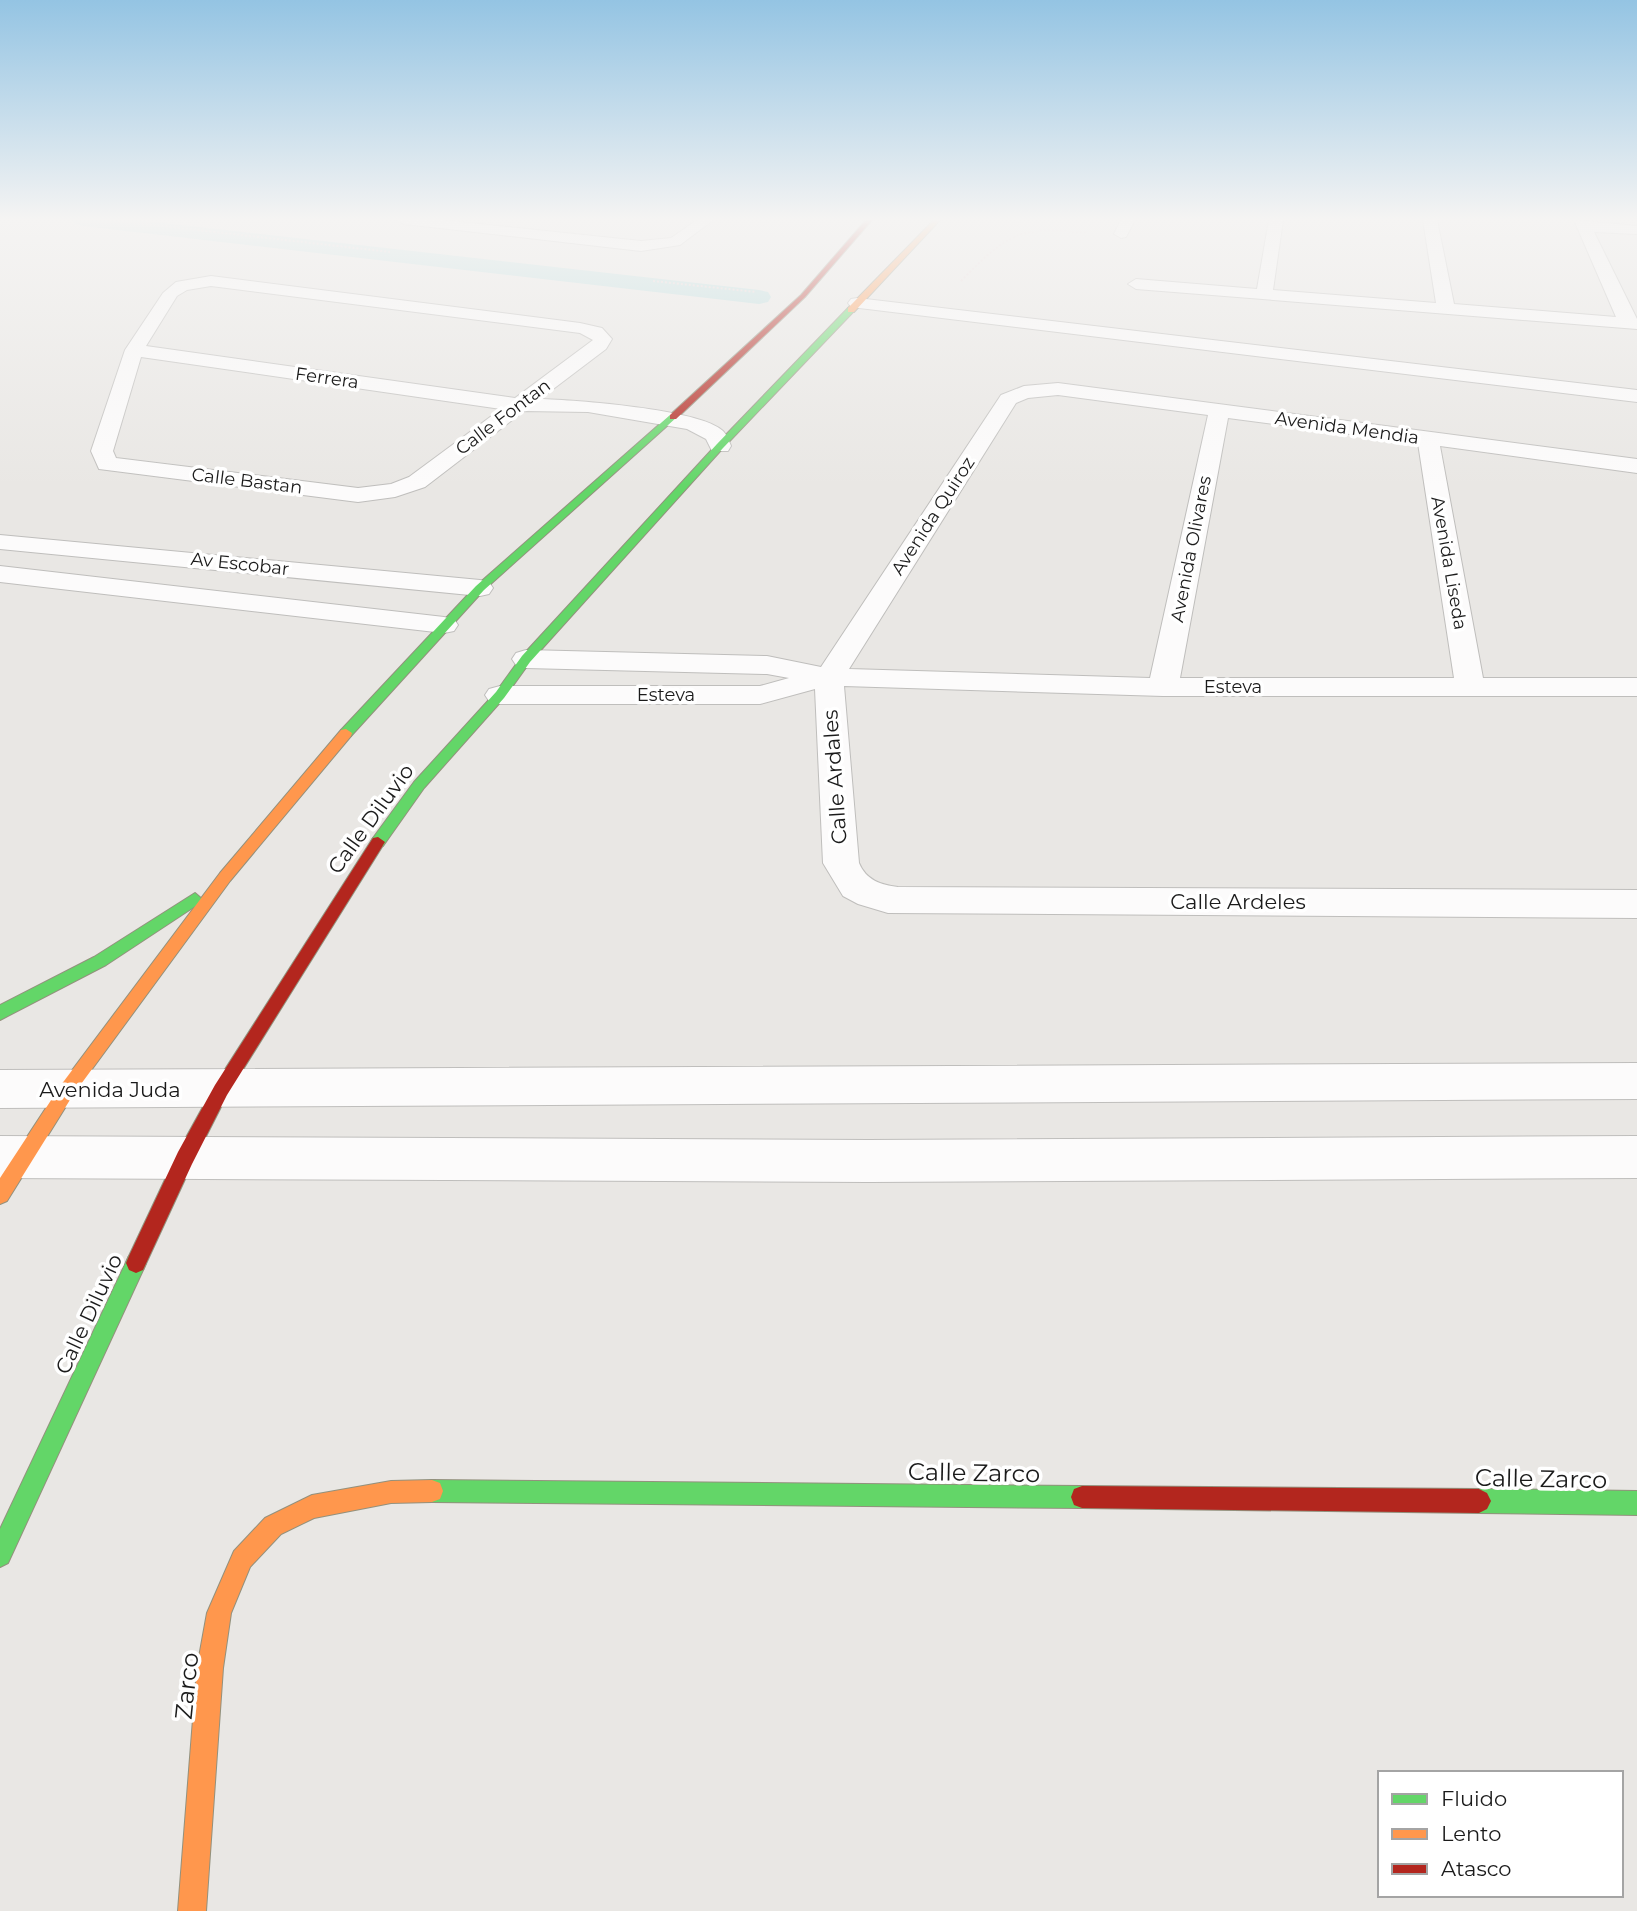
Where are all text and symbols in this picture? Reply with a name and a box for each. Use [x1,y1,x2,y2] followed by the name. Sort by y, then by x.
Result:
[294,363,360,393] street label: Ferrera
[451,374,555,460] street label: Calle Fontan
[1274,407,1420,449] street label: Avenida Mendia
[887,453,979,579] street label: Avenida Quiroz
[190,463,304,499] street label: Calle Bastan
[1166,474,1216,624] street label: Avenida Olivares
[1426,494,1472,632] street label: Avenida Liseda
[190,548,290,580] street label: Av Escobar
[1204,676,1262,698] street label: Esteva
[637,684,695,706] street label: Esteva
[817,709,852,845] street label: Calle Ardales
[322,759,419,878] street label: Calle Diluvio
[1170,889,1306,914] street label: Calle Ardeles
[39,1077,181,1102] street label: Avenida Juda
[50,1250,127,1378] street label: Calle Diluvio
[908,1457,1040,1488] street label: Calle Zarco
[1475,1463,1607,1494] street label: Calle Zarco
[169,1651,204,1721] street label: Zarco
[1378,1771,1623,1897] legend
[1441,1786,1507,1811] text: Fluido
[1441,1821,1501,1846] text: Lento
[1441,1856,1512,1881] text: Atasco

